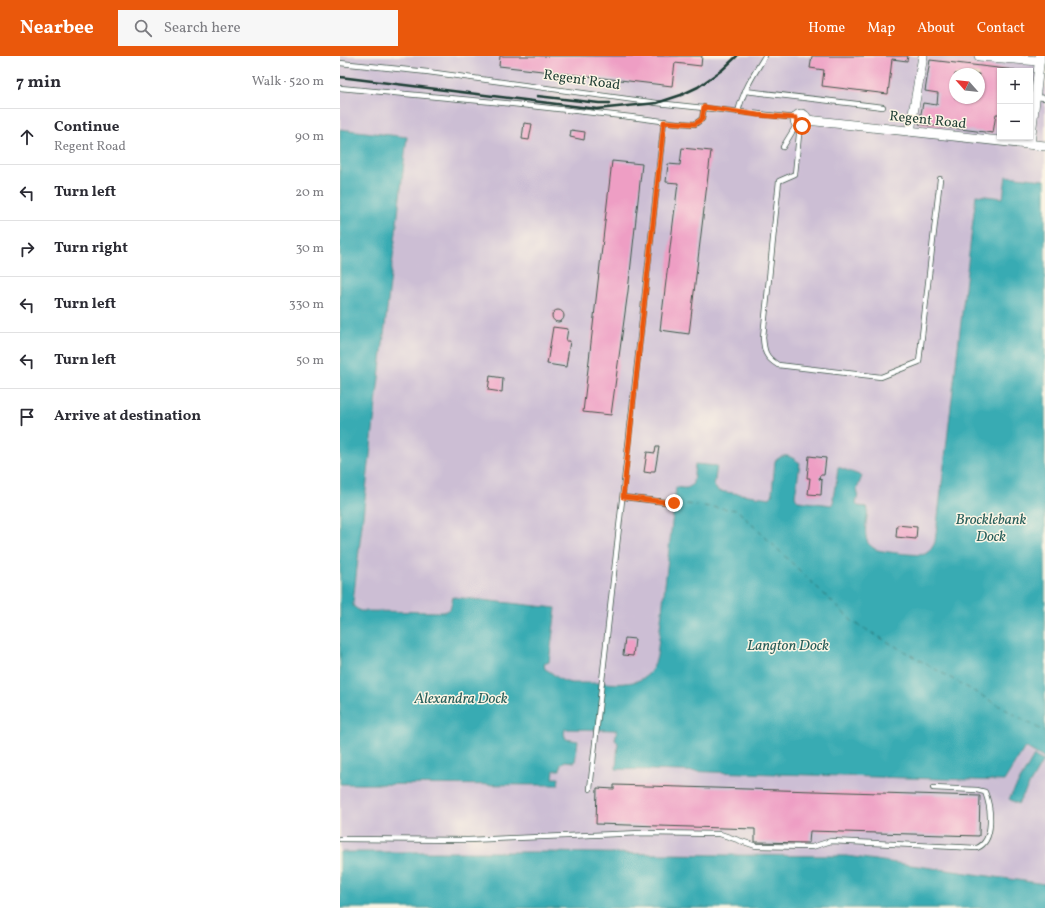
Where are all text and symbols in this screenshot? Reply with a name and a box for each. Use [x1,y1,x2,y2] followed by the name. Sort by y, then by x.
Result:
[118,10,398,46] search box
[20,15,94,41] text: Nearbee
[132,17,154,39] icon: search
[164,18,241,39] text: Search here
[808,19,845,38] text: Home
[867,19,895,38] text: Map
[917,19,955,38] text: About
[977,19,1025,38] text: Contact
[542,66,622,95] street label: Regent Road
[949,68,985,104] north arrow
[997,68,1033,140] map controls
[997,68,1033,104] button: +
[16,71,61,94] text: 7 min
[252,73,324,91] text: Walk · 520 m
[997,104,1033,140] button: −
[888,107,967,134] street label: Regent Road
[54,117,119,138] text: Continue
[793,117,811,135] route start
[16,126,38,148] icon: ahead
[295,128,324,146] text: 90 m
[54,138,126,156] text: Regent Road
[16,182,38,204] icon: left
[54,182,116,203] text: Turn left
[295,184,324,202] text: 20 m
[16,238,38,260] icon: right
[54,238,128,259] text: Turn right
[296,240,324,258] text: 30 m
[16,294,38,316] icon: left
[54,294,116,315] text: Turn left
[289,296,324,314] text: 330 m
[16,350,38,372] icon: left
[54,350,116,371] text: Turn left
[296,352,324,370] text: 50 m
[16,406,38,428] icon: arrive
[54,406,201,427] text: Arrive at destination
[665,494,683,512] route end
[956,510,1027,548] water label: Brocklebank Dock
[747,636,829,657] water label: Langton Dock
[413,689,508,710] water label: Alexandra Dock

